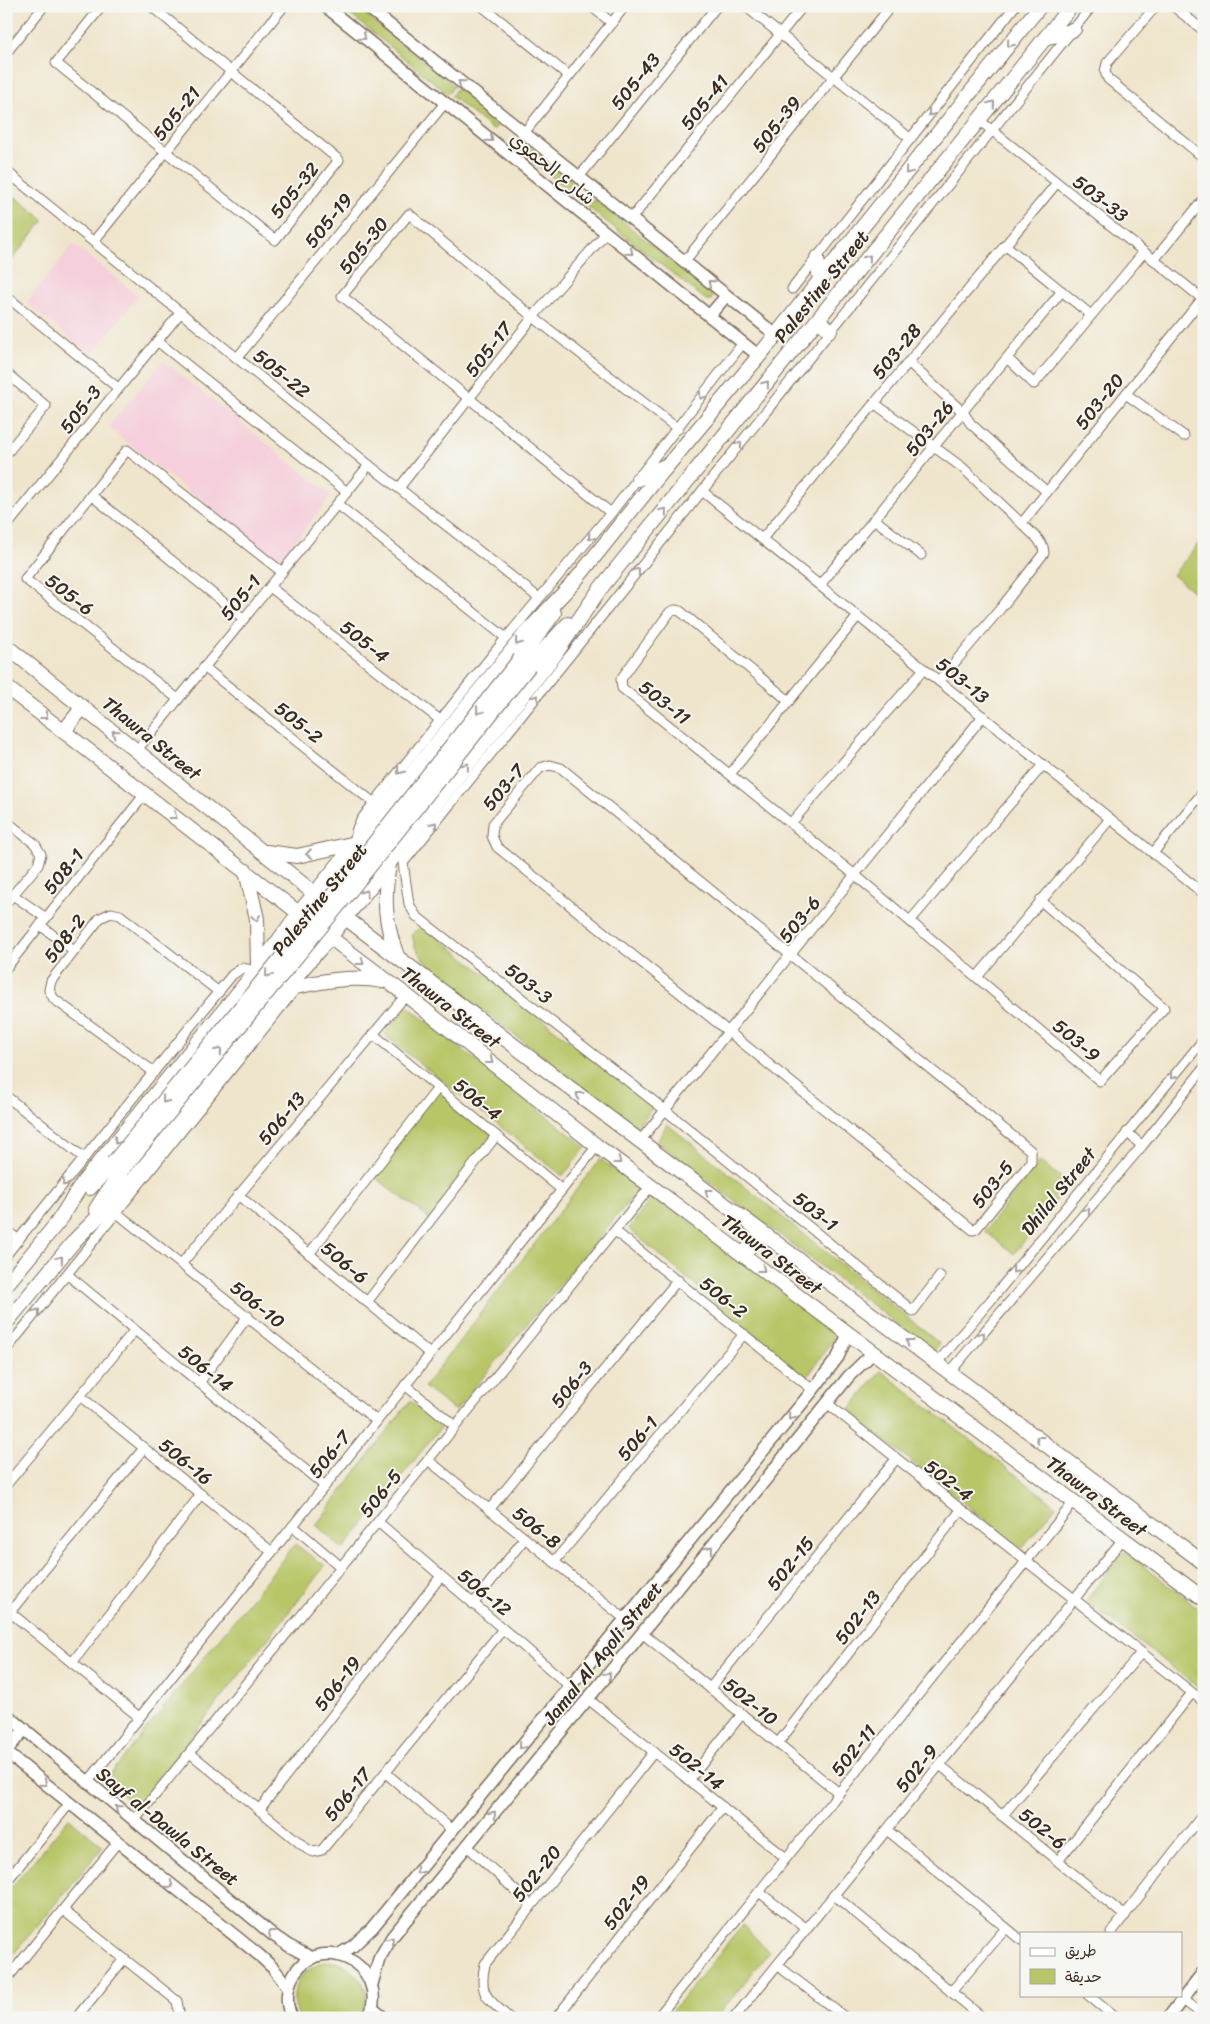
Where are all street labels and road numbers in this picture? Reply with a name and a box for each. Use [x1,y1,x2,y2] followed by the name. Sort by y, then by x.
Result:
[602,45,669,117] street label: 505-43
[671,67,737,138] street label: 505-41
[144,78,209,148] street label: 505-21
[743,88,810,160] street label: 505-39
[502,123,603,214] street label: شارع الحموي
[261,154,328,226] street label: 505-32
[1065,166,1136,231] street label: 503-33
[295,185,361,256] street label: 505-19
[330,209,397,282] street label: 505-30
[765,222,878,350] street label: Palestine Street
[456,313,522,384] street label: 505-17
[863,315,930,387] street label: 503-28
[246,340,318,407] street label: 505-22
[1066,365,1133,437] street label: 503-20
[51,377,111,441] street label: 505-3
[896,393,963,464] street label: 503-26
[38,565,101,624] street label: 505-6
[211,567,270,628] street label: 505-1
[333,611,397,672] street label: 505-4
[928,648,997,713] street label: 503-13
[631,671,698,734] street label: 503-11
[95,688,210,790] street label: Thawra Street
[267,692,330,753] street label: 505-2
[473,755,534,819] street label: 503-7
[263,835,376,963] street label: Palestine Street
[34,841,93,902] street label: 508-1
[770,888,829,951] street label: 503-6
[35,907,94,970] street label: 508-2
[498,954,560,1013] street label: 503-3
[393,957,509,1058] street label: Thawra Street
[1045,1010,1108,1071] street label: 503-9
[446,1069,510,1130] street label: 506-4
[249,1084,314,1153] street label: 506-13
[1012,1139,1106,1243] street label: Dhilal Street
[962,1152,1023,1216] street label: 503-5
[785,1183,846,1240] street label: 503-1
[714,1205,831,1305] street label: Thawra Street
[313,1232,376,1292] street label: 506-6
[692,1268,755,1327] street label: 506-2
[223,1272,293,1337] street label: 506-10
[171,1336,241,1401] street label: 506-14
[542,1353,601,1416] street label: 506-3
[608,1408,667,1469] street label: 506-1
[300,1422,360,1486] street label: 506-7
[151,1429,220,1494] street label: 506-16
[1039,1447,1156,1547] street label: Thawra Street
[917,1450,981,1510] street label: 502-4
[350,1461,411,1525] street label: 506-5
[505,1497,569,1558] street label: 506-8
[758,1528,823,1598] street label: 502-15
[450,1560,519,1625] street label: 506-12
[533,1574,671,1733] street label: Jamal Al Aqoli Street
[825,1582,890,1652] street label: 502-13
[305,1648,370,1718] street label: 506-19
[716,1669,786,1734] street label: 502-10
[822,1717,885,1784] street label: 502-11
[662,1734,732,1799] street label: 502-14
[886,1737,947,1800] street label: 502-9
[89,1758,247,1895] street label: Sayf al-Dawla Street
[315,1759,381,1829] street label: 506-17
[1011,1799,1074,1858] street label: 502-6
[503,1837,570,1909] street label: 502-20
[594,1867,659,1937] street label: 502-19

